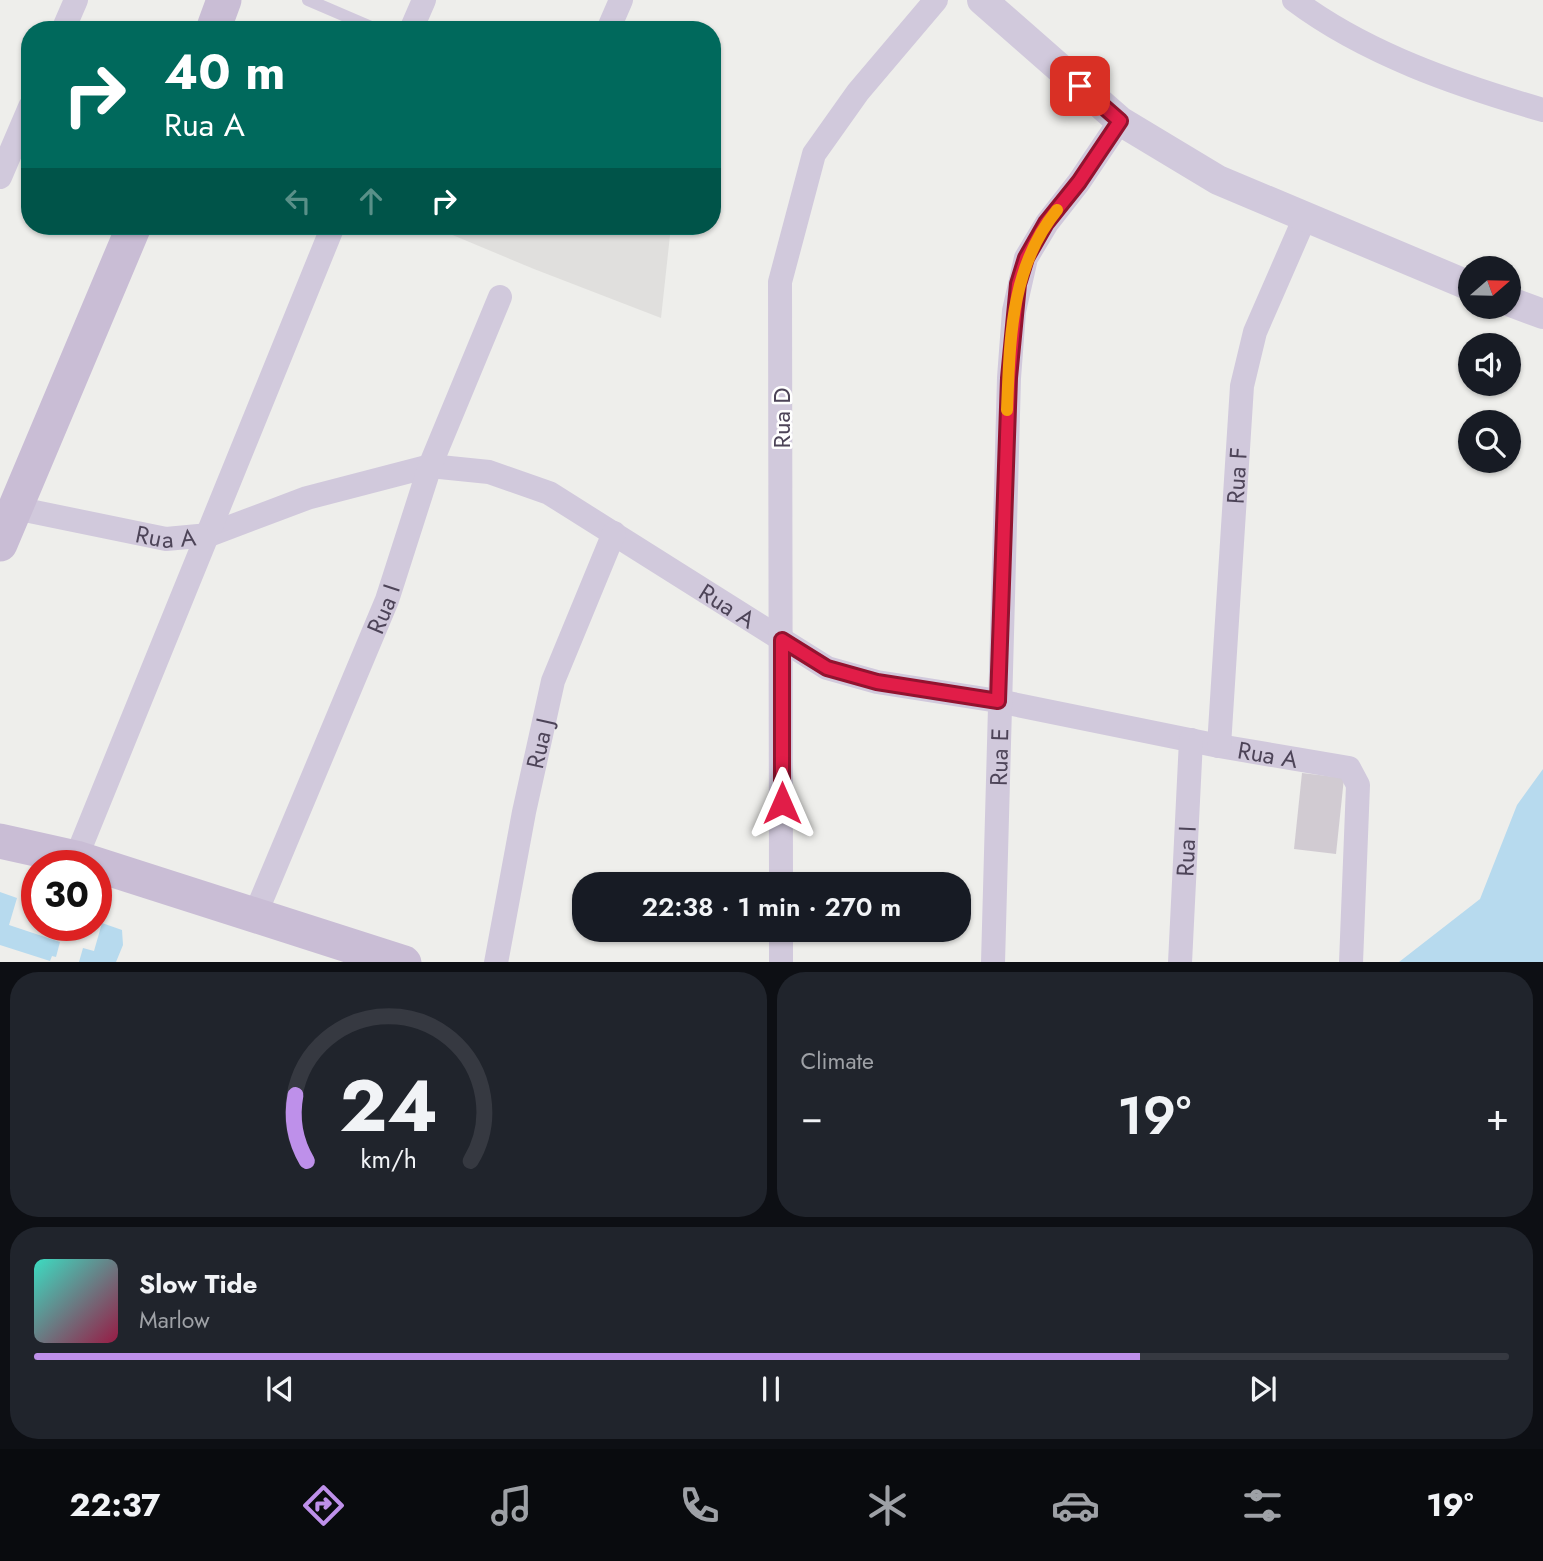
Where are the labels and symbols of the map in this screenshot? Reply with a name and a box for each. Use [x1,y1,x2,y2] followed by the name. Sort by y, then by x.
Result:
[1050,56,1110,116] pin
[1458,256,1521,318] north arrow
[764,387,799,449] street label: Rua D
[1217,446,1256,505] street label: Rua F
[133,516,198,557] street label: Rua A
[693,574,763,636] street label: Rua A
[357,580,408,639] street label: Rua I
[517,715,562,772] street label: Rua J
[980,728,1017,787] street label: Rua E
[1235,732,1301,777] street label: Rua A
[745,766,819,840] position arrow
[1167,825,1204,877] street label: Rua I
[21,850,112,941] speed limit sign: 30

